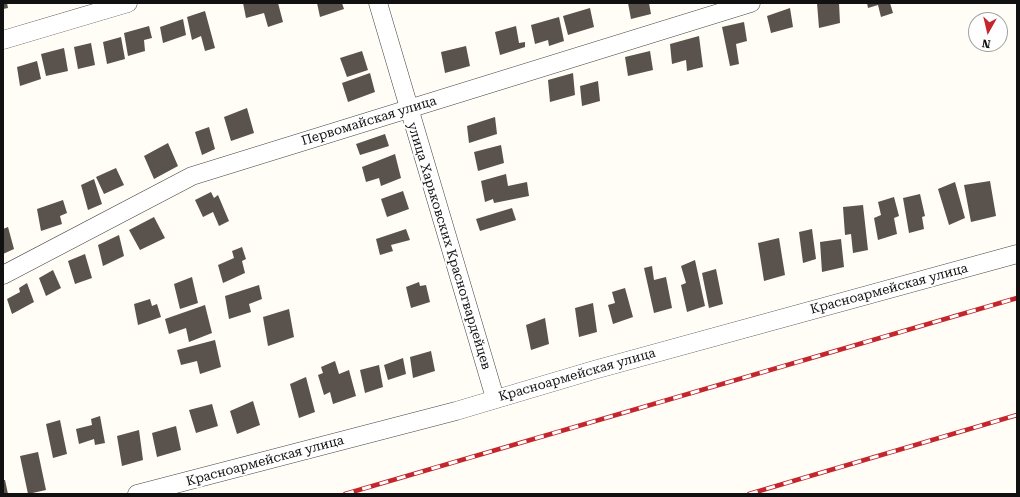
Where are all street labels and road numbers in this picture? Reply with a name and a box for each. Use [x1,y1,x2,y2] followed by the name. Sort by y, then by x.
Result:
[300,93,438,149] street label: Первомайская улица
[404,120,494,372] street label: улица Харьковских Красногвардейцев
[808,260,970,318] street label: Красноармейская улица
[497,345,657,405] street label: Красноармейская улица
[184,432,346,490] street label: Красноармейская улица

